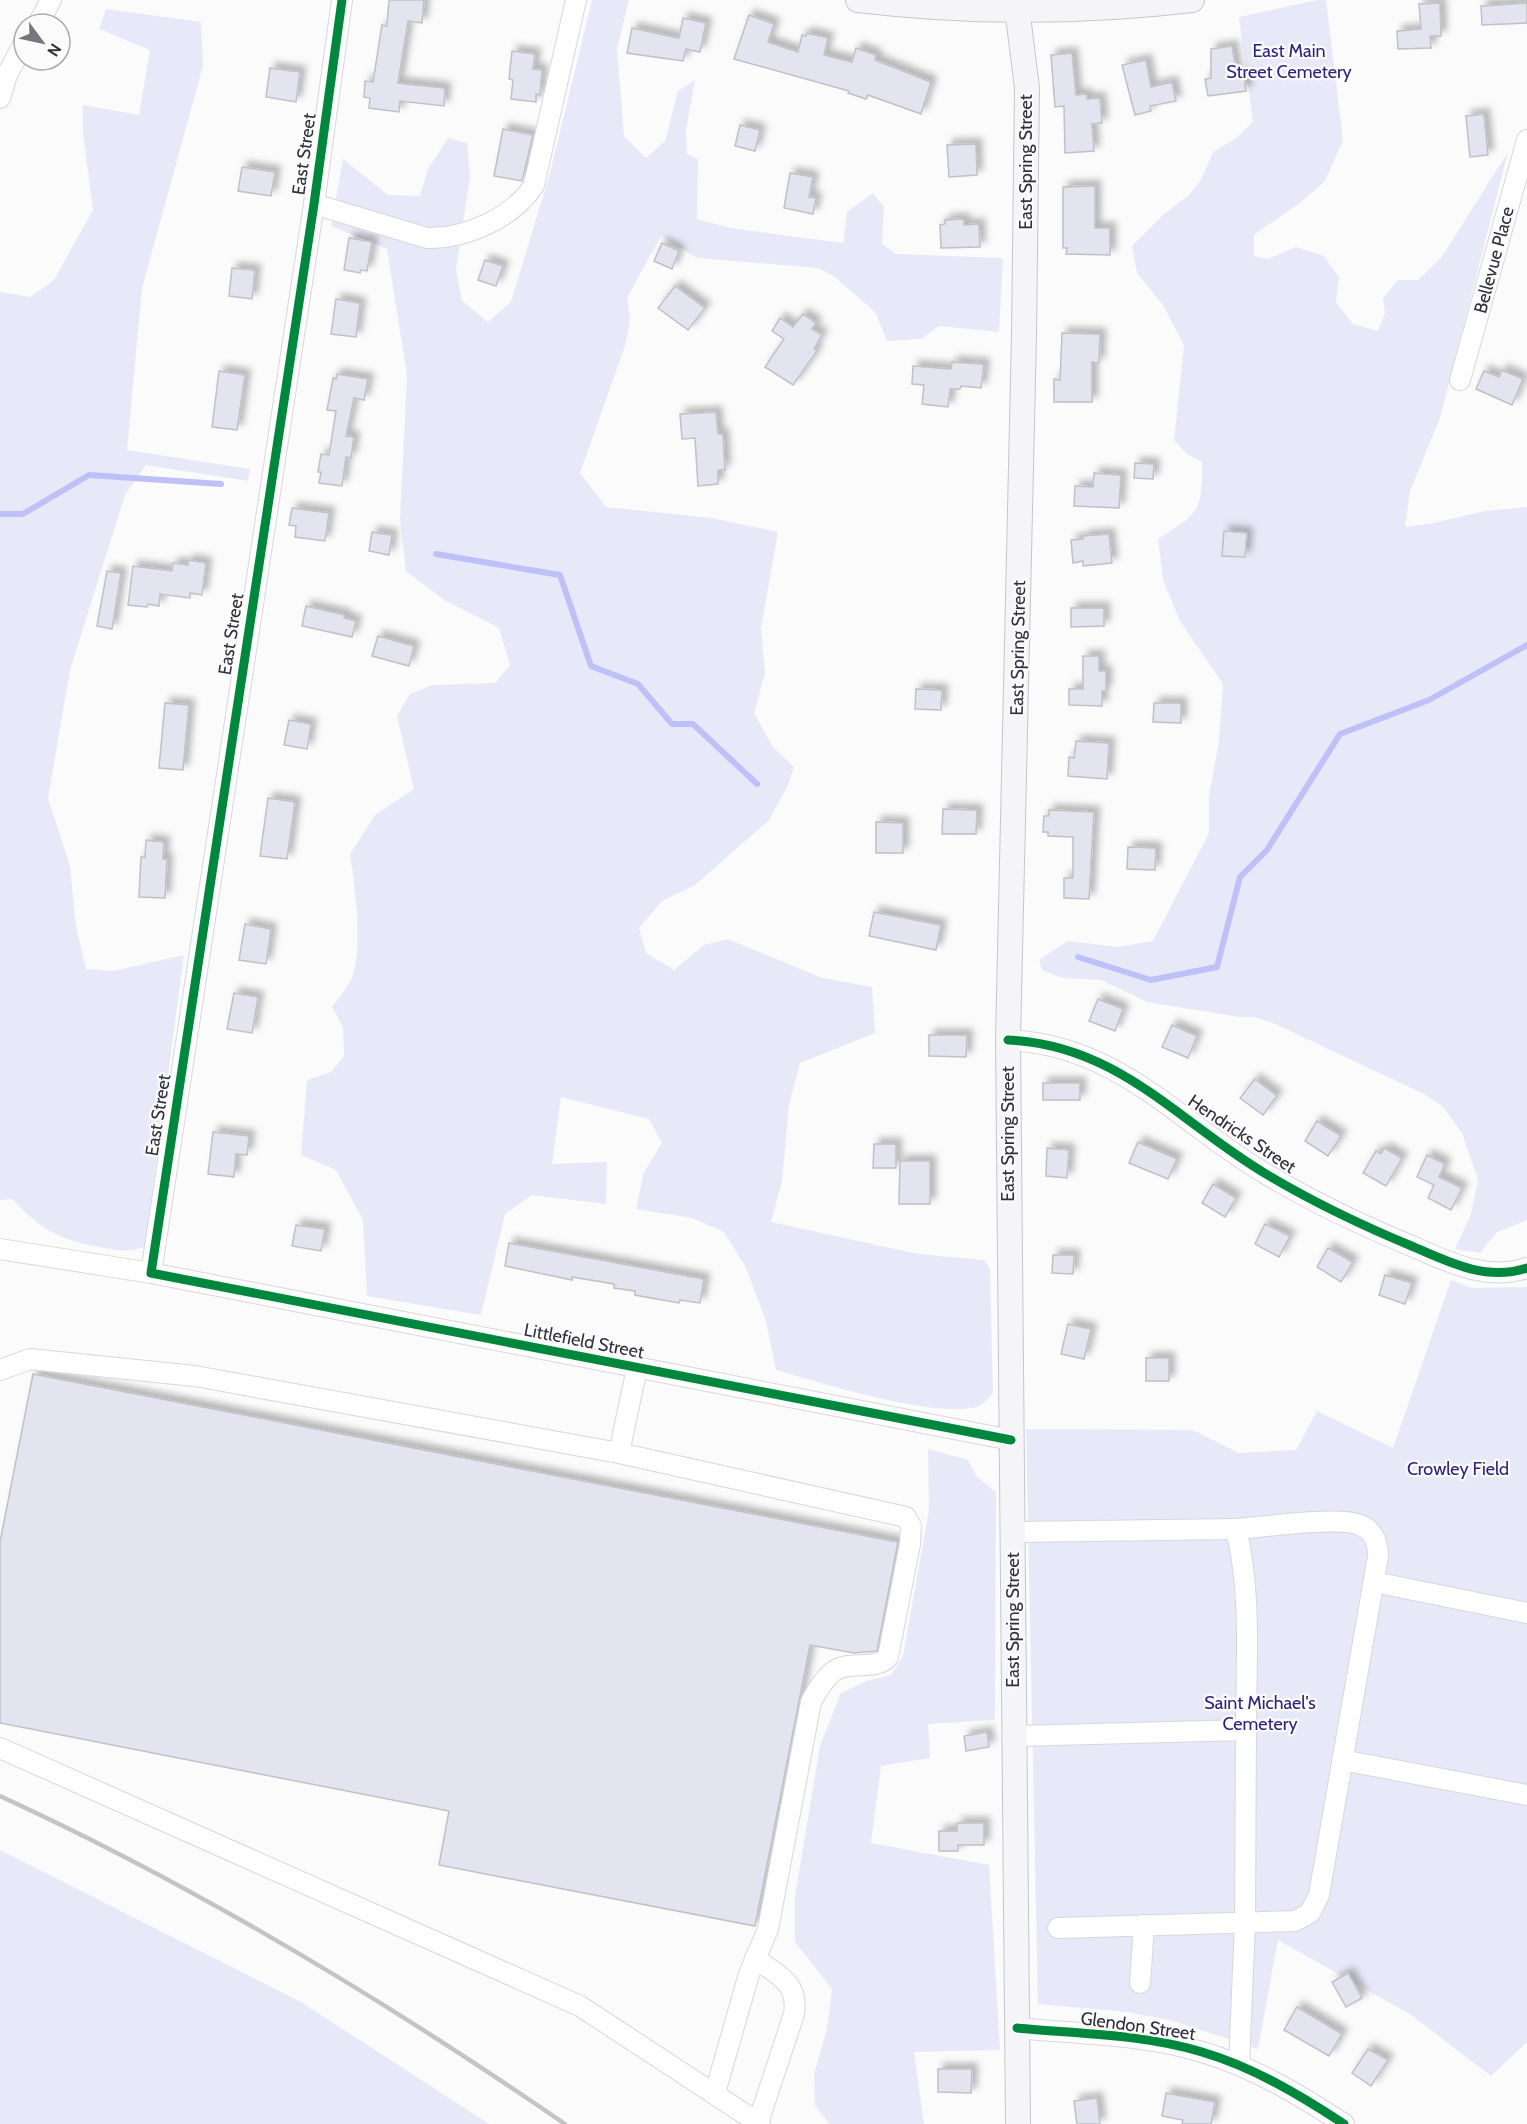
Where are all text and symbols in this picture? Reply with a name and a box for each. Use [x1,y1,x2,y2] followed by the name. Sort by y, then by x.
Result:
[12,12,72,72] north arrow
[43,40,65,60] text: N
[1226,40,1352,83] park label: East Main Street Cemetery
[1015,94,1037,230] street label: East Spring Street
[287,112,321,196] street label: East Street
[1469,204,1519,316] street label: Bellevue Place
[1006,580,1030,716] street label: East Spring Street
[214,592,248,676] street label: East Street
[997,1066,1019,1202] street label: East Spring Street
[141,1073,175,1157] street label: East Street
[1184,1090,1300,1178] street label: Hendricks Street
[522,1319,646,1363] street label: Littlefield Street
[1407,1458,1509,1480] park label: Crowley Field
[1002,1552,1024,1688] street label: East Spring Street
[1204,1692,1316,1735] park label: Saint Michael's Cemetery
[1079,2007,1197,2045] street label: Glendon Street

